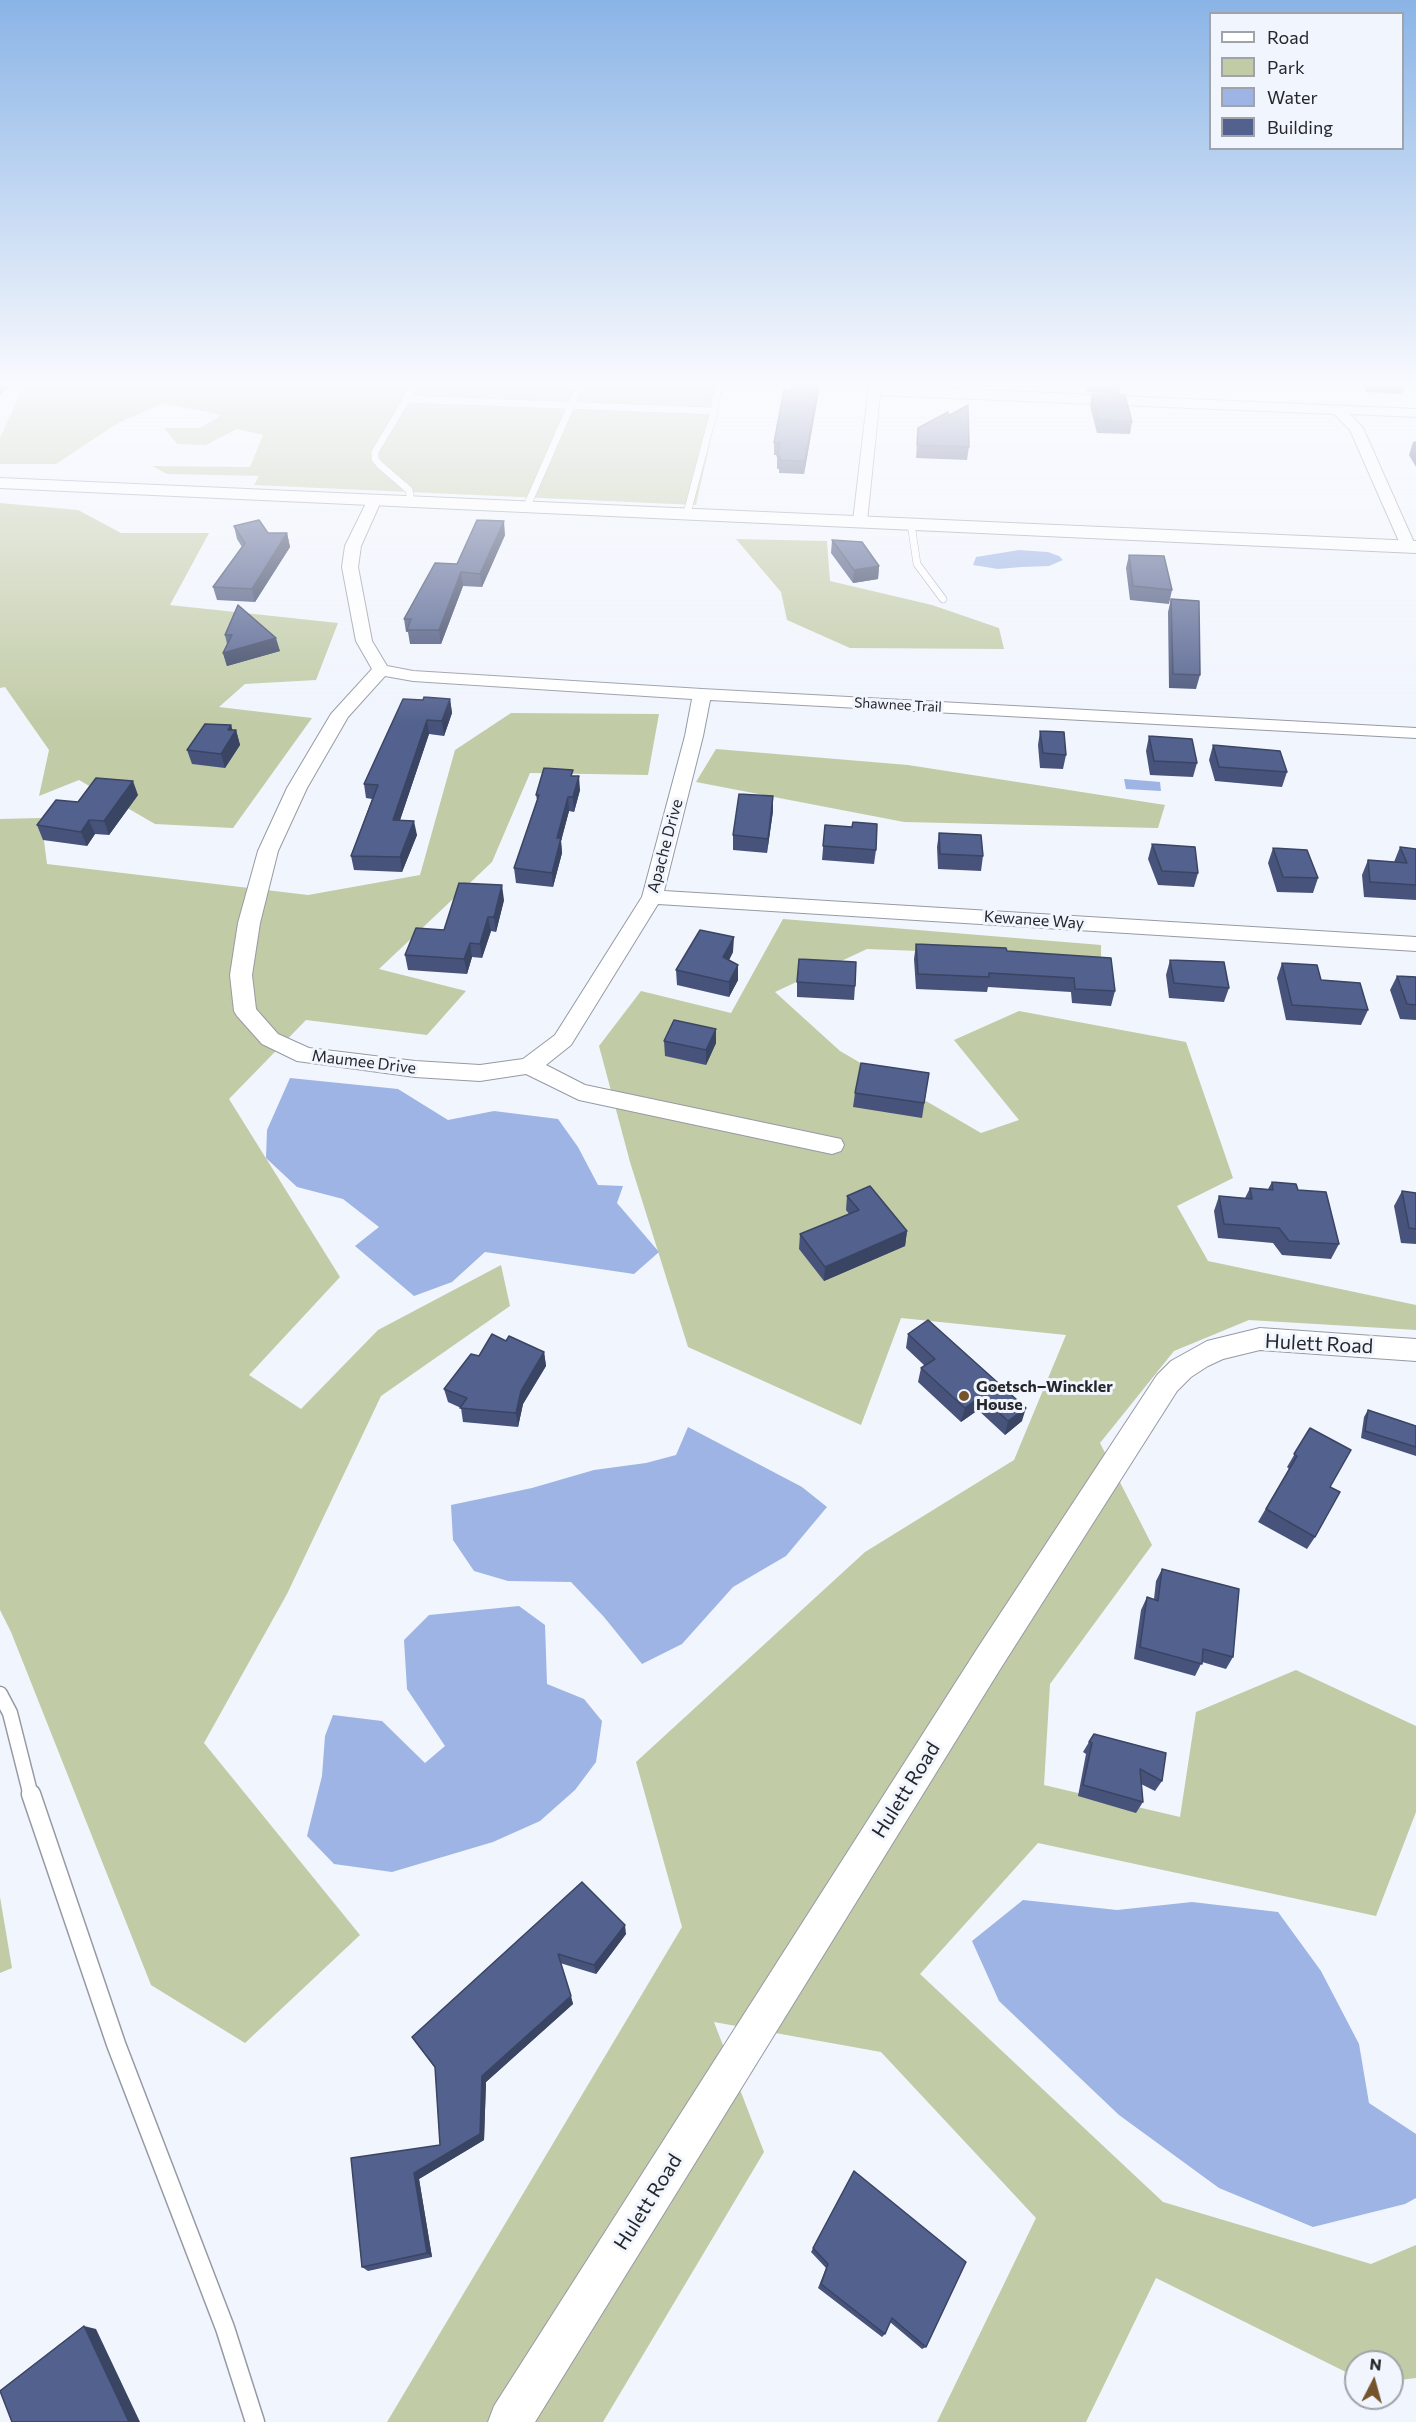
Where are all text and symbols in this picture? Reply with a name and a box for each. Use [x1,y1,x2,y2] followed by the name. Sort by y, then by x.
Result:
[1209,12,1404,150] legend
[1267,26,1309,48] text: Road
[1267,56,1305,78] text: Park
[1267,86,1318,108] text: Water
[1267,116,1333,138] text: Building
[854,694,942,716] street label: Shawnee Trail
[643,797,687,895] street label: Apache Drive
[983,907,1085,933] street label: Kewanee Way
[311,1046,417,1078] street label: Maumee Drive
[1264,1329,1374,1359] street label: Hulett Road
[976,1377,1113,1415] place label: Goetsch–Winckler House
[957,1389,971,1403] marker: Goetsch–Winckler House
[867,1738,945,1842] street label: Hulett Road
[609,2150,687,2254] street label: Hulett Road
[1344,2350,1404,2410] north arrow
[1369,2354,1383,2374] text: N

